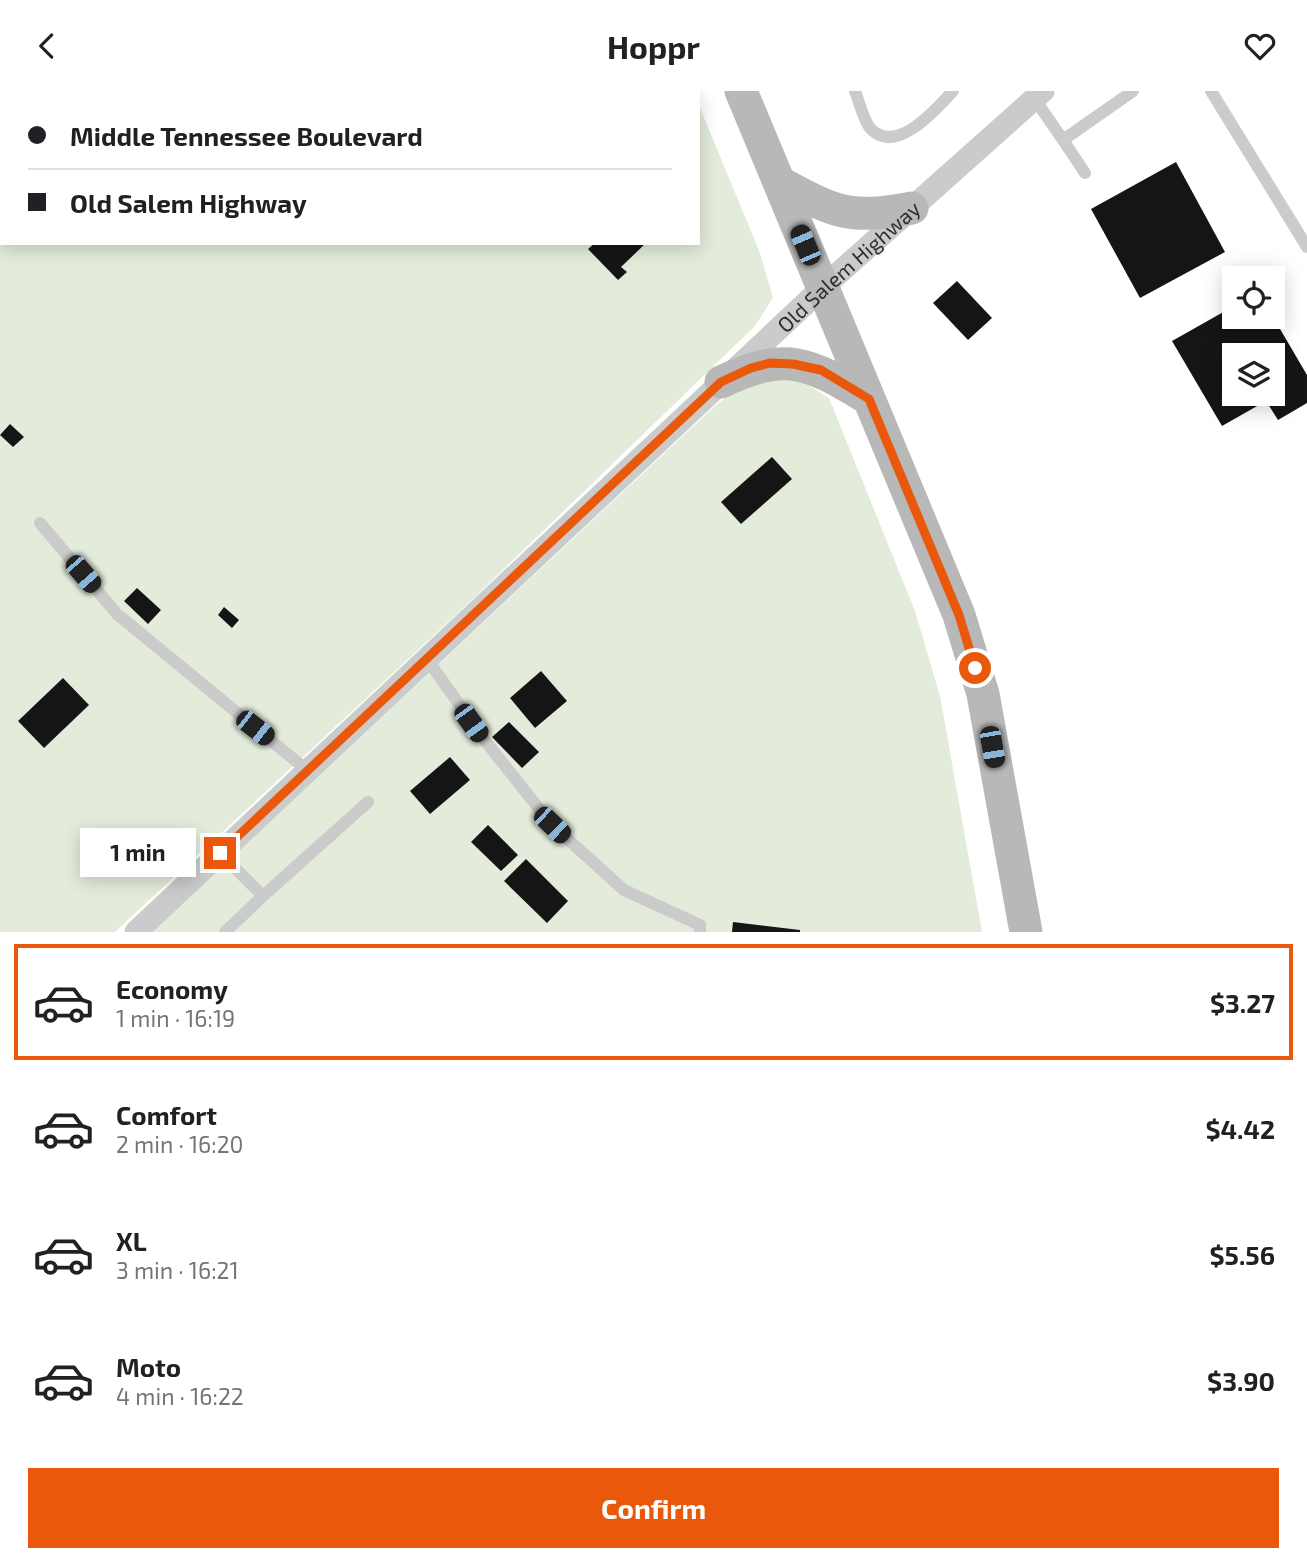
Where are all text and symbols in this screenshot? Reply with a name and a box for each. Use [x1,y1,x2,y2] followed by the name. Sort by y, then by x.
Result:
[28,27,66,65] icon: back
[607,27,700,65] text: Hoppr
[1241,27,1279,65] icon: heart
[70,120,423,151] text: Middle Tennessee Boulevard
[70,187,307,218] text: Old Salem Highway
[771,195,924,337] street label: Old Salem Highway
[788,222,823,268] car
[1222,266,1285,406] map controls
[1222,266,1285,329] button: locate
[1222,343,1285,406] button: layers
[62,551,105,597] car
[959,652,991,684] route start
[451,700,492,746] car
[232,707,279,749] car
[979,724,1006,770] car
[530,803,575,847] car
[80,829,196,877] callout: 1 min
[204,837,236,869] route end
[110,838,166,866] text: 1 min
[32,971,95,1034] icon: car
[116,973,228,1004] text: Economy
[1210,987,1275,1018] text: $3.27
[116,1004,235,1032] text: 1 min · 16:19
[32,1097,95,1160] icon: car
[116,1099,217,1130] text: Comfort
[1205,1113,1275,1144] text: $4.42
[116,1130,244,1158] text: 2 min · 16:20
[32,1223,95,1286] icon: car
[116,1225,147,1256] text: XL
[1210,1239,1275,1270] text: $5.56
[116,1256,239,1284] text: 3 min · 16:21
[32,1349,95,1412] icon: car
[116,1351,181,1382] text: Moto
[1207,1365,1275,1396] text: $3.90
[116,1382,244,1410] text: 4 min · 16:22
[28,1468,1279,1548] button: Confirm

